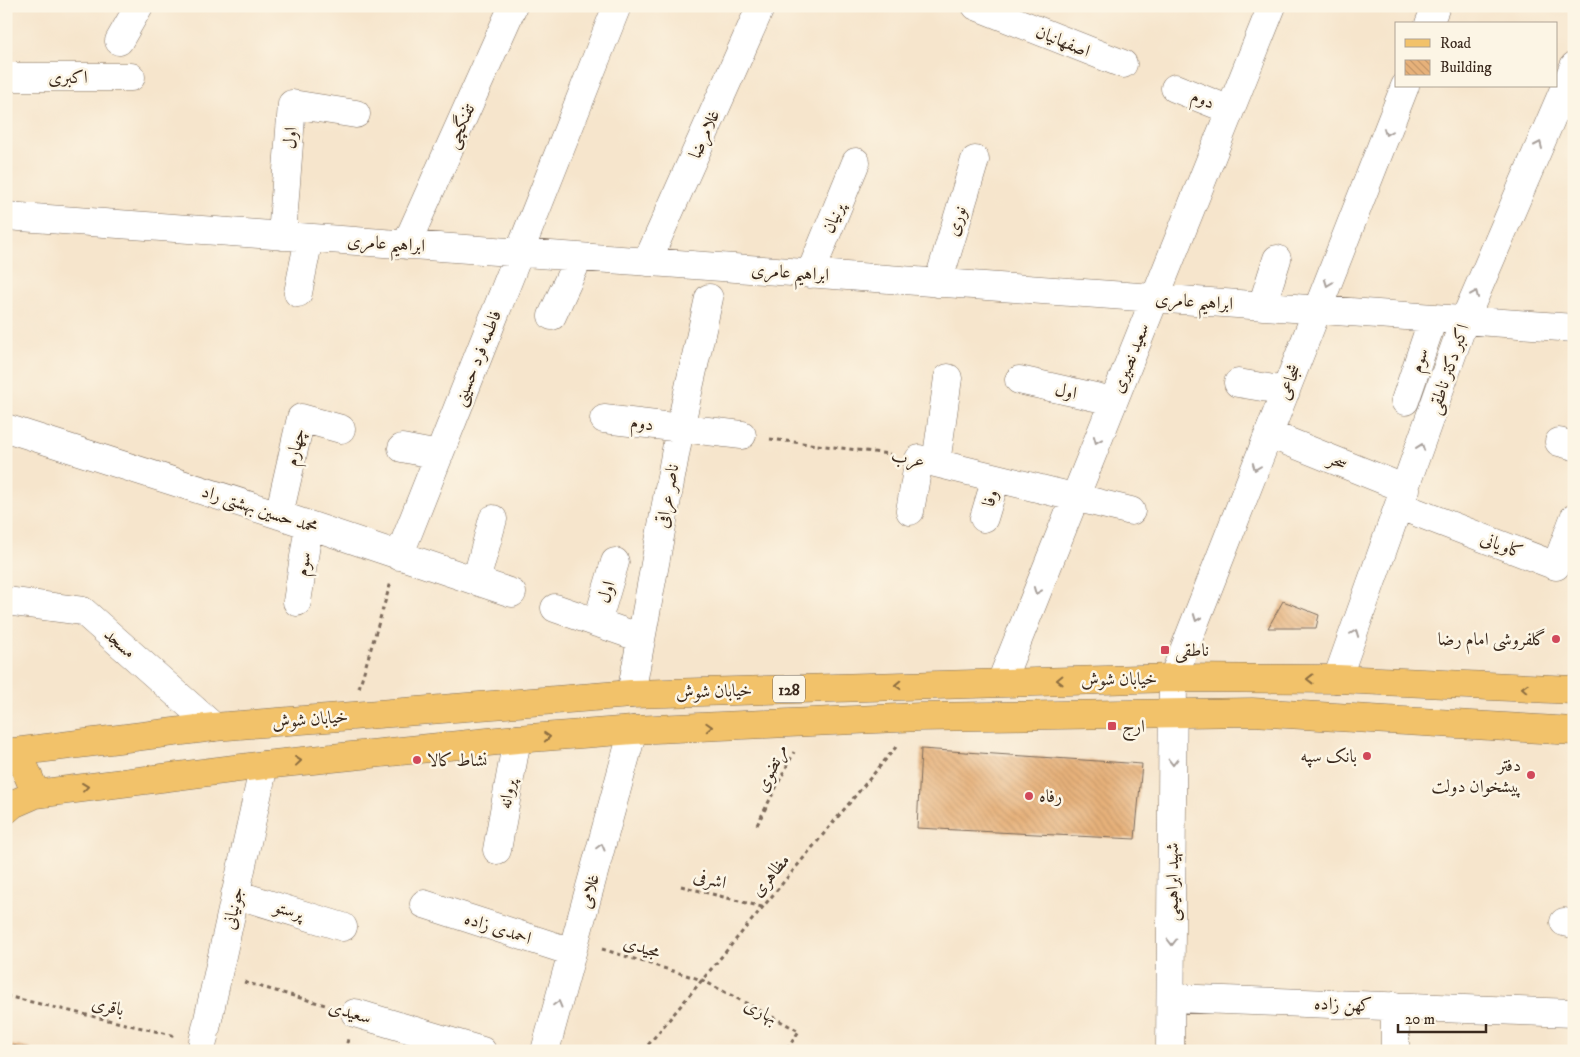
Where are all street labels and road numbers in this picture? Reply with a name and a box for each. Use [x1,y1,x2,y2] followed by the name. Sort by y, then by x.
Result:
[1032,21,1093,63] street label: اصفهانیان
[48,67,88,89] street label: اکبری
[1186,85,1218,118] street label: دوم
[440,99,481,152] street label: تفنگچی
[685,107,726,163] street label: غلامرضا
[279,126,303,150] street label: اول
[818,198,851,237] street label: پرنیان
[942,203,972,239] street label: نوری
[346,230,426,264] street label: ابراهیم عامری
[750,259,830,293] street label: ابراهیم عامری
[1154,288,1234,322] street label: ابراهیم عامری
[449,307,508,410] street label: فاطمه فرد حسینی
[1107,320,1155,397] street label: سعید نصیری
[1423,321,1476,418] street label: اکبر دکتر ناطقی
[1406,345,1438,377] street label: سوم
[1273,362,1307,403] street label: شجاعی
[1053,379,1079,405] street label: اول
[628,412,655,440] street label: دوم
[281,426,315,469] street label: چهارم
[889,445,926,474] street label: عرب
[1323,447,1350,476] street label: سحر
[652,462,685,530] street label: ناصر عراقی
[198,481,321,540] street label: محمد حسین بهشتی راد
[978,487,1004,509] street label: وفا
[1477,528,1526,564] street label: کاویانی
[291,550,321,579] street label: سوم
[593,578,621,606] street label: اول
[99,624,140,664] street label: مسجد
[1081,668,1157,692] street label: خیابان شوش
[773,676,805,702] road number: 128
[676,680,753,704] street label: خیابان شوش
[271,706,349,734] street label: خیابان شوش
[751,741,794,797] street label: مرتضوی
[495,776,522,811] street label: پروانه
[1162,843,1184,921] street label: شهید ابراهیمی
[747,850,795,902] street label: مظاهری
[691,865,728,895] street label: اشرفی
[575,872,605,911] street label: غلامی
[219,885,249,932] street label: جونیانی
[270,896,308,926] street label: پرستو
[461,908,534,950] street label: احمدی زاده
[621,932,663,964] street label: مجیدی
[89,993,126,1021] street label: باقری
[1313,993,1372,1017] street label: کهن زاده
[740,994,781,1030] street label: بهاری
[326,996,374,1030] street label: سعیدی

